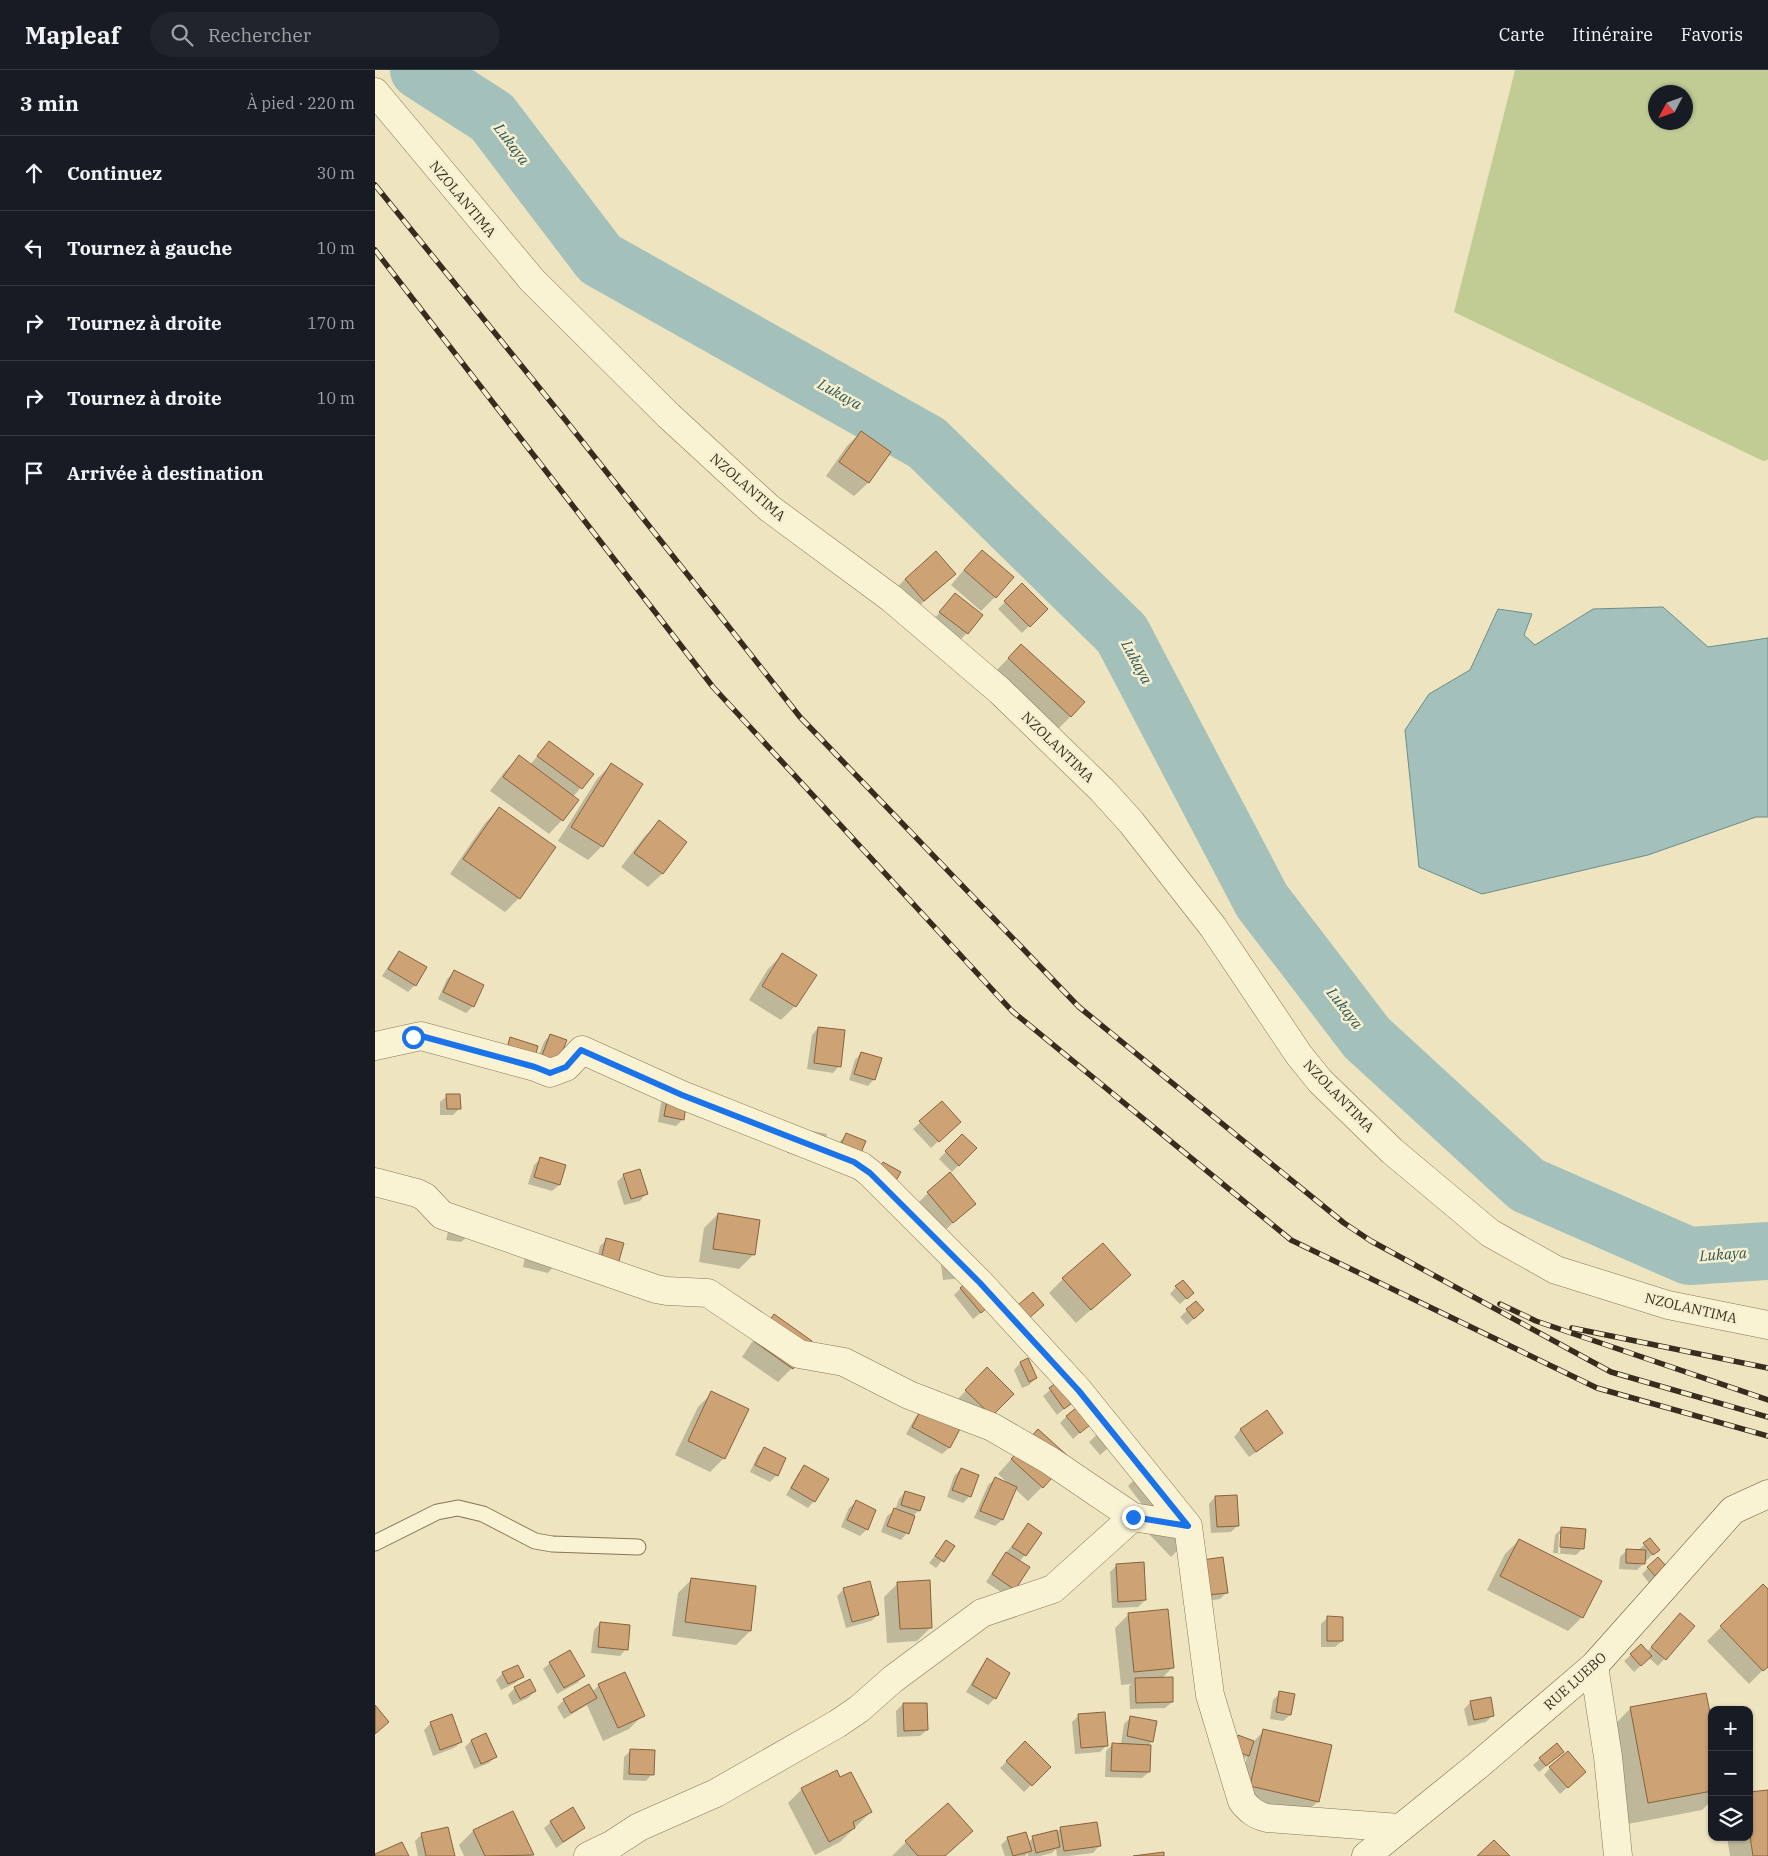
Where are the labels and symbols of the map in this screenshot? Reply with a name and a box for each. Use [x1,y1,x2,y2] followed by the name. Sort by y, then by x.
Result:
[1648,85,1693,130] north arrow
[490,119,534,169] water label: Lukaya
[426,157,500,241] street label: NZOLANTIMA
[814,374,866,414] water label: Lukaya
[706,449,790,525] street label: NZOLANTIMA
[1117,636,1157,688] water label: Lukaya
[1018,708,1098,787] street label: NZOLANTIMA
[1322,983,1368,1033] water label: Lukaya
[402,1026,425,1049] route start
[1300,1056,1379,1136] street label: NZOLANTIMA
[1698,1243,1748,1265] water label: Lukaya
[1643,1289,1739,1327] street label: NZOLANTIMA
[1122,1506,1145,1529] route end
[1540,1648,1610,1714] street label: RUE LUEBO

